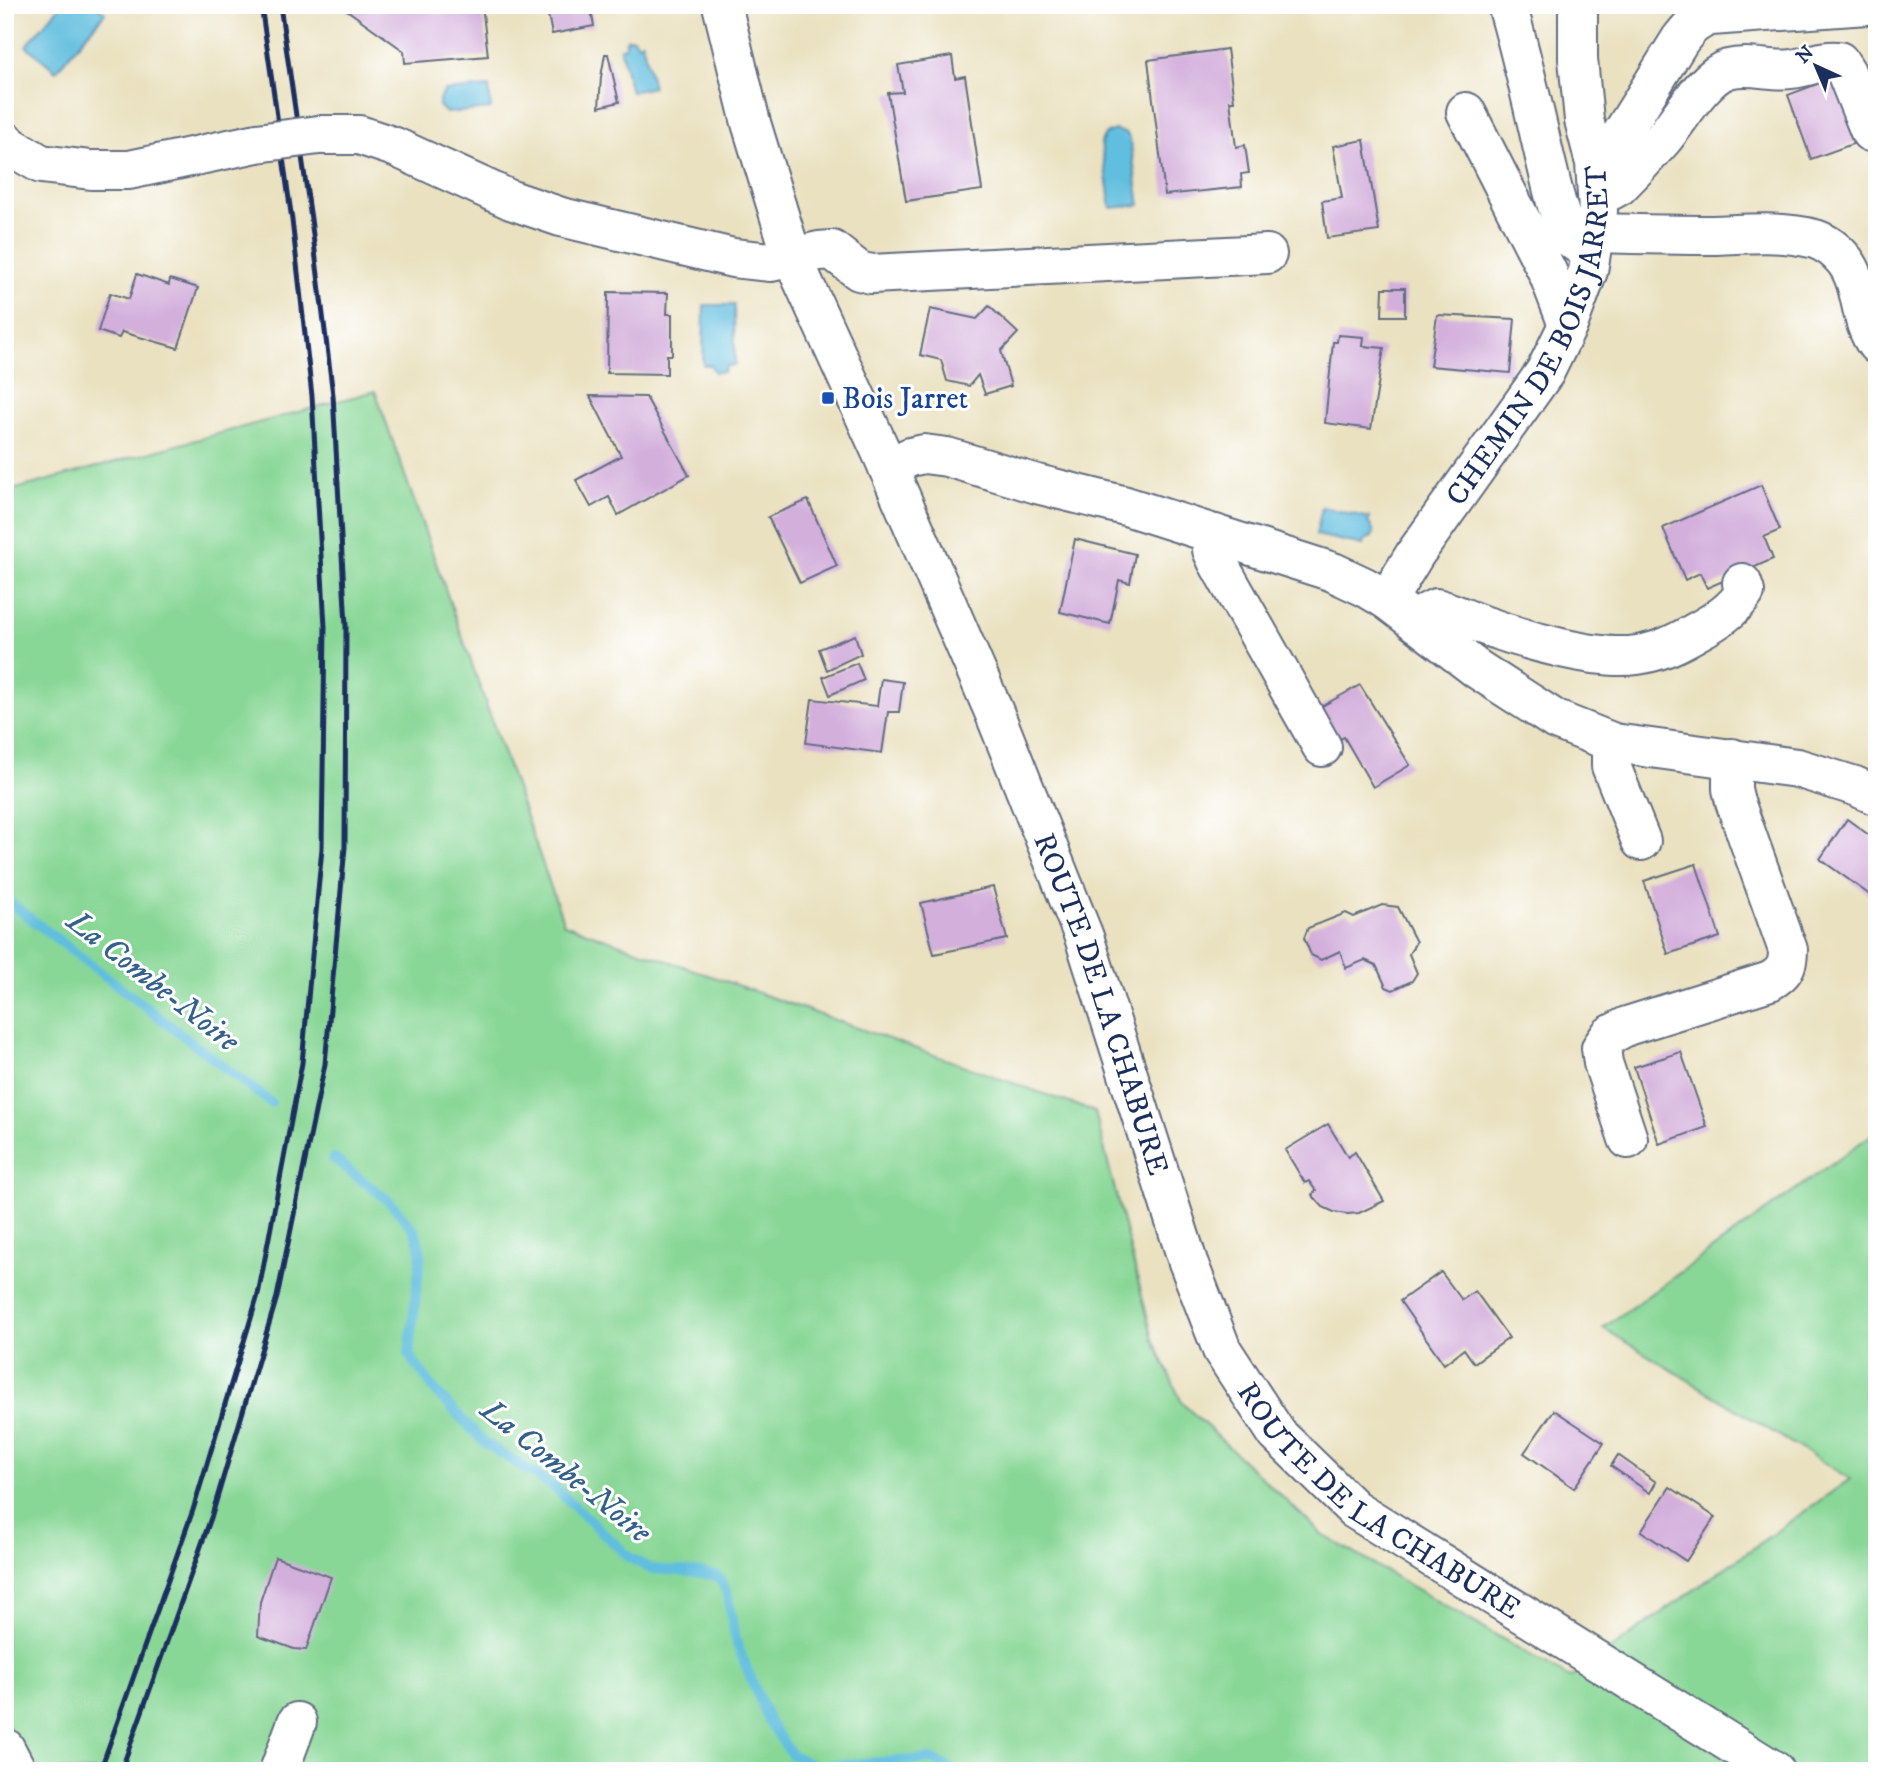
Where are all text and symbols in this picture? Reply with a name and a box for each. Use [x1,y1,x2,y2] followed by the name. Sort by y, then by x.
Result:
[1780,32,1850,102] north arrow
[1792,41,1819,69] text: N
[1438,164,1618,513] street label: CHEMIN DE BOIS JARRET
[842,381,968,418] place label: Bois Jarret
[820,390,836,406] marker: Bois Jarret
[1024,828,1176,1180] street label: ROUTE DE LA CHABURE
[57,901,248,1062] water label: La Combe-Noire
[1228,1376,1527,1628] street label: ROUTE DE LA CHABURE
[471,1389,660,1553] water label: La Combe-Noire

